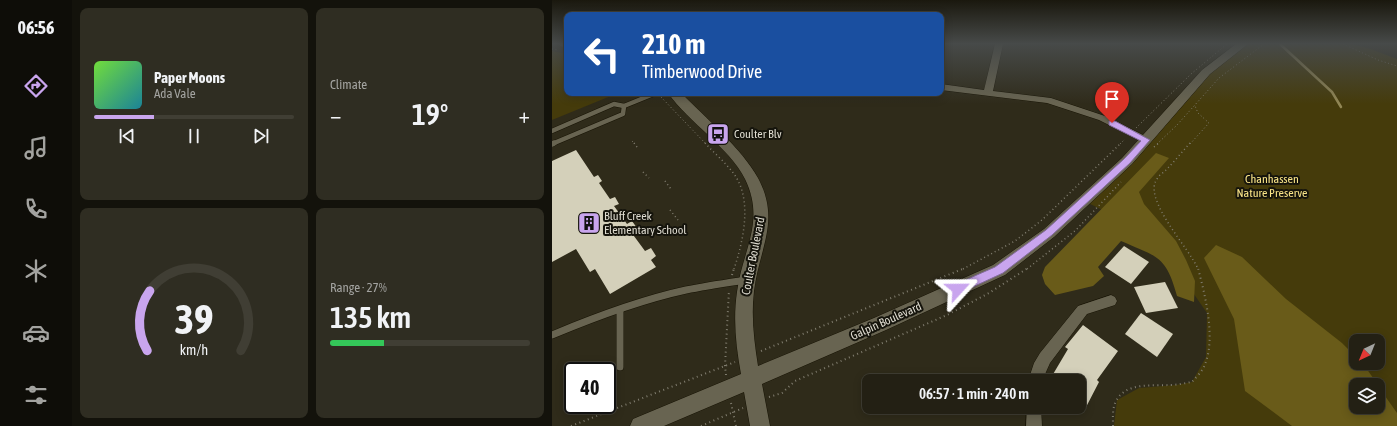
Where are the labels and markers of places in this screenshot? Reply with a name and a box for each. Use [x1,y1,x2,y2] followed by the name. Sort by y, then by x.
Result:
[1095,82,1129,123] pin
[705,121,731,147] bus stop icon: Coulter Blv
[734,127,782,141] place label: Coulter Blv
[604,209,687,237] place label: Bluff Creek Elementary School
[576,210,602,236] building icon: Bluff Creek Elementary School

